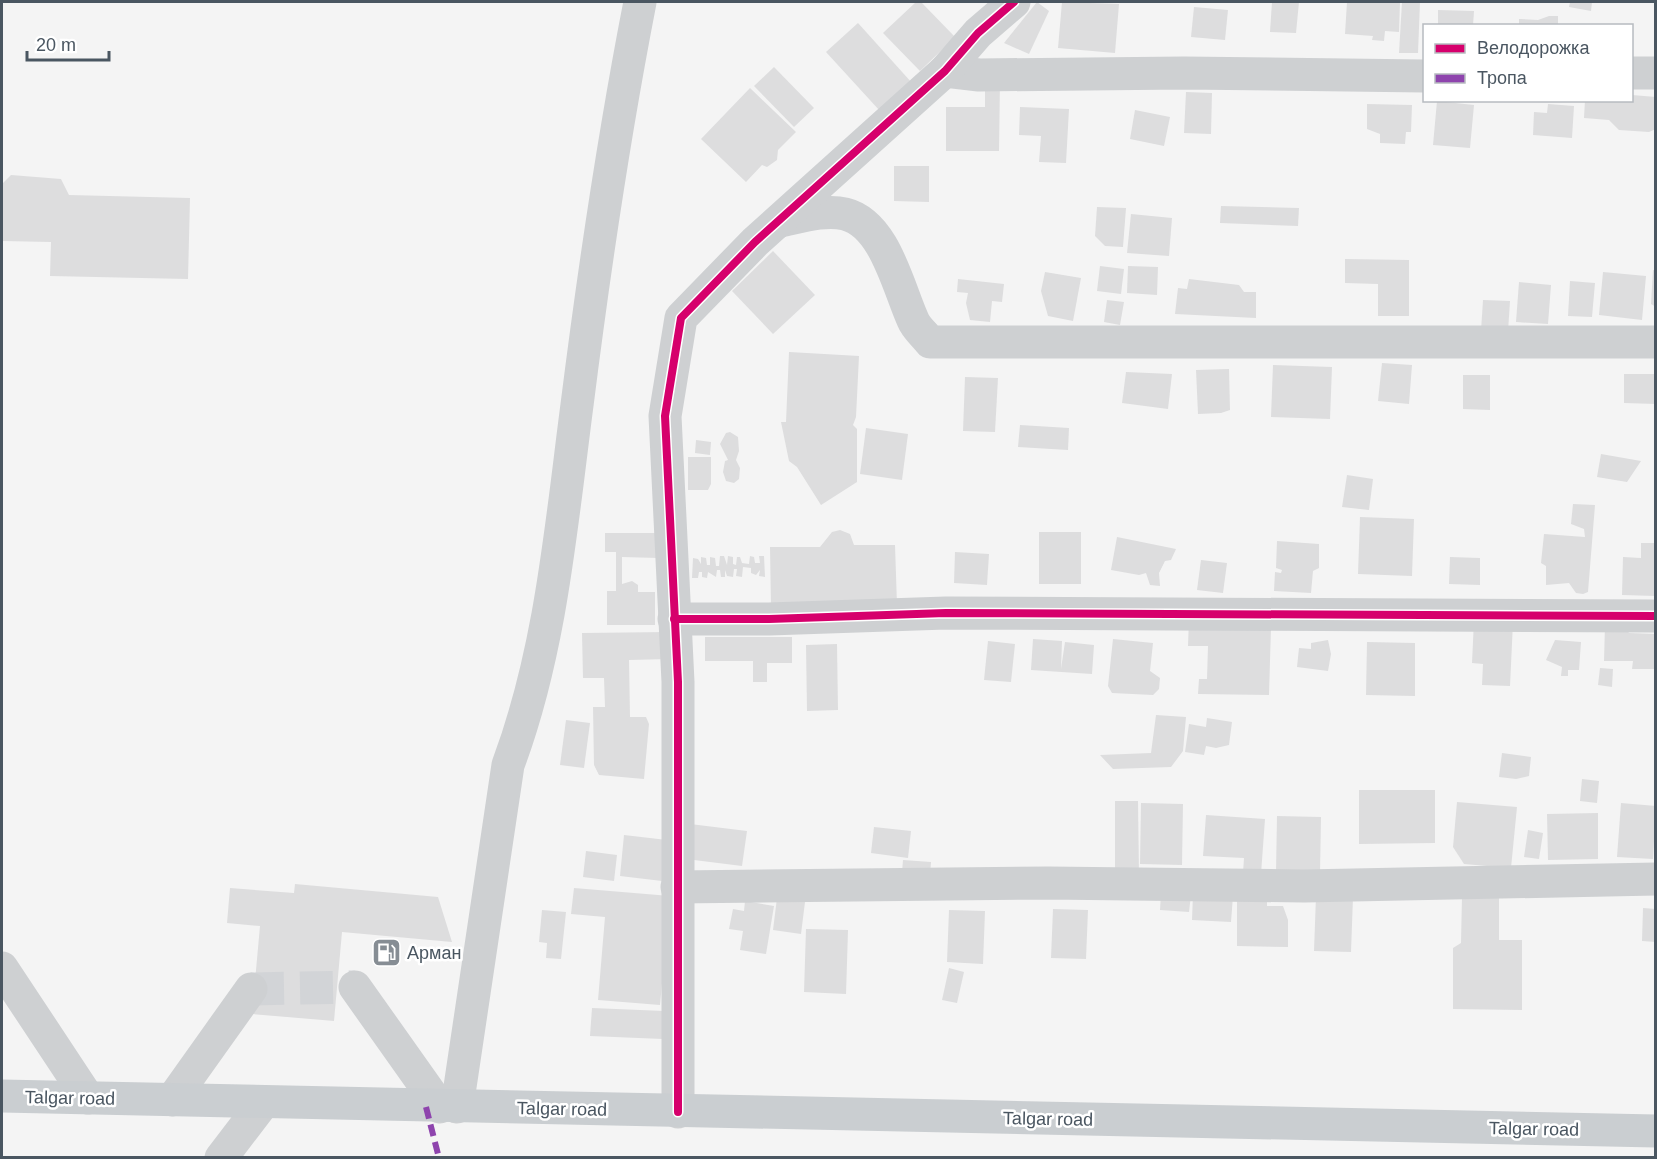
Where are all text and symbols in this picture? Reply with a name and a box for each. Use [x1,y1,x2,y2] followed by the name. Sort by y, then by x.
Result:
[27,24,110,62] scale bar
[1423,24,1633,102] legend
[36,35,76,55] text: 20 m
[1477,38,1590,58] text: Велодорожка
[1477,68,1528,88] text: Тропа
[370,937,402,969] fuel station icon: Арман
[407,943,461,963] place label: Арман
[25,1087,115,1109] street label: Talgar road
[517,1098,607,1120] street label: Talgar road
[1003,1108,1093,1130] street label: Talgar road
[1489,1118,1579,1140] street label: Talgar road

